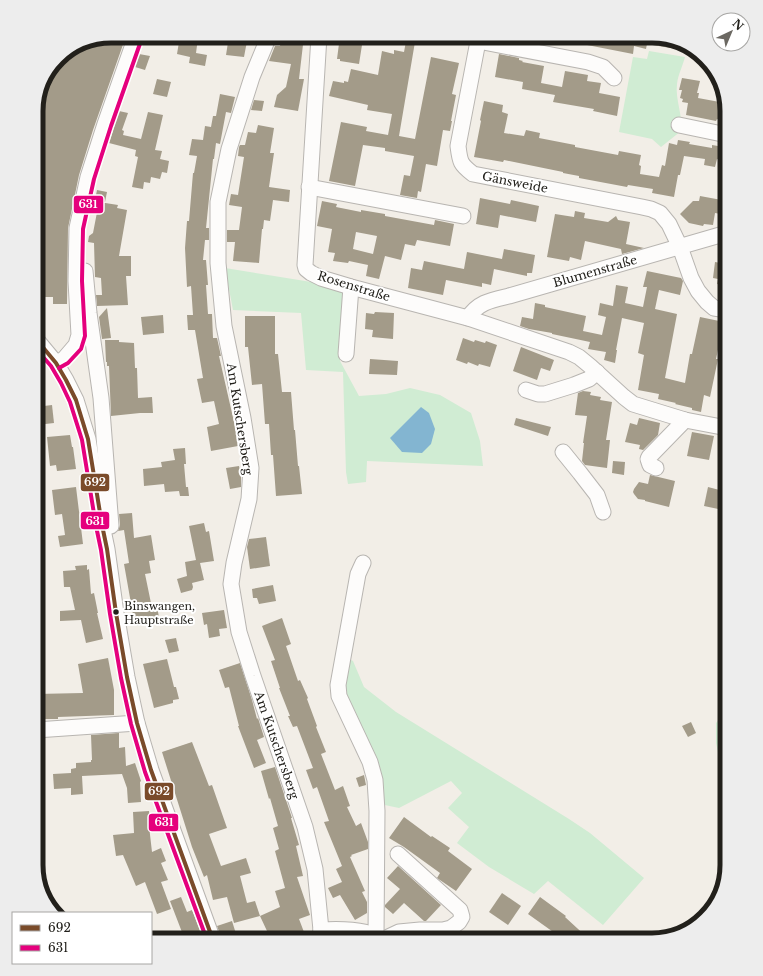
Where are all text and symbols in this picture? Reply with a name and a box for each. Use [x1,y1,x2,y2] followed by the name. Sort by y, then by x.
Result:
[711,12,751,52] north arrow
[729,16,747,34] text: N
[481,168,549,196] street label: Gänsweide
[73,195,104,214] line badge: 631
[78,197,98,211] text: 631
[551,252,639,290] street label: Blumenstraße
[316,268,392,304] street label: Rosenstraße
[224,361,256,477] street label: Am Kutschersberg
[80,473,110,492] line badge: 692
[84,475,106,489] text: 692
[80,511,110,530] line badge: 631
[85,514,105,528] text: 631
[124,599,195,627] place label: Binswangen, Hauptstraße
[111,607,121,617] marker: Binswangen, Hauptstraße
[251,688,303,802] street label: Am Kutschersberg
[144,782,174,801] line badge: 692
[148,784,170,798] text: 692
[148,813,179,832] line badge: 631
[154,815,174,829] text: 631
[12,912,152,964] legend
[48,920,71,935] text: 692
[48,940,68,955] text: 631

